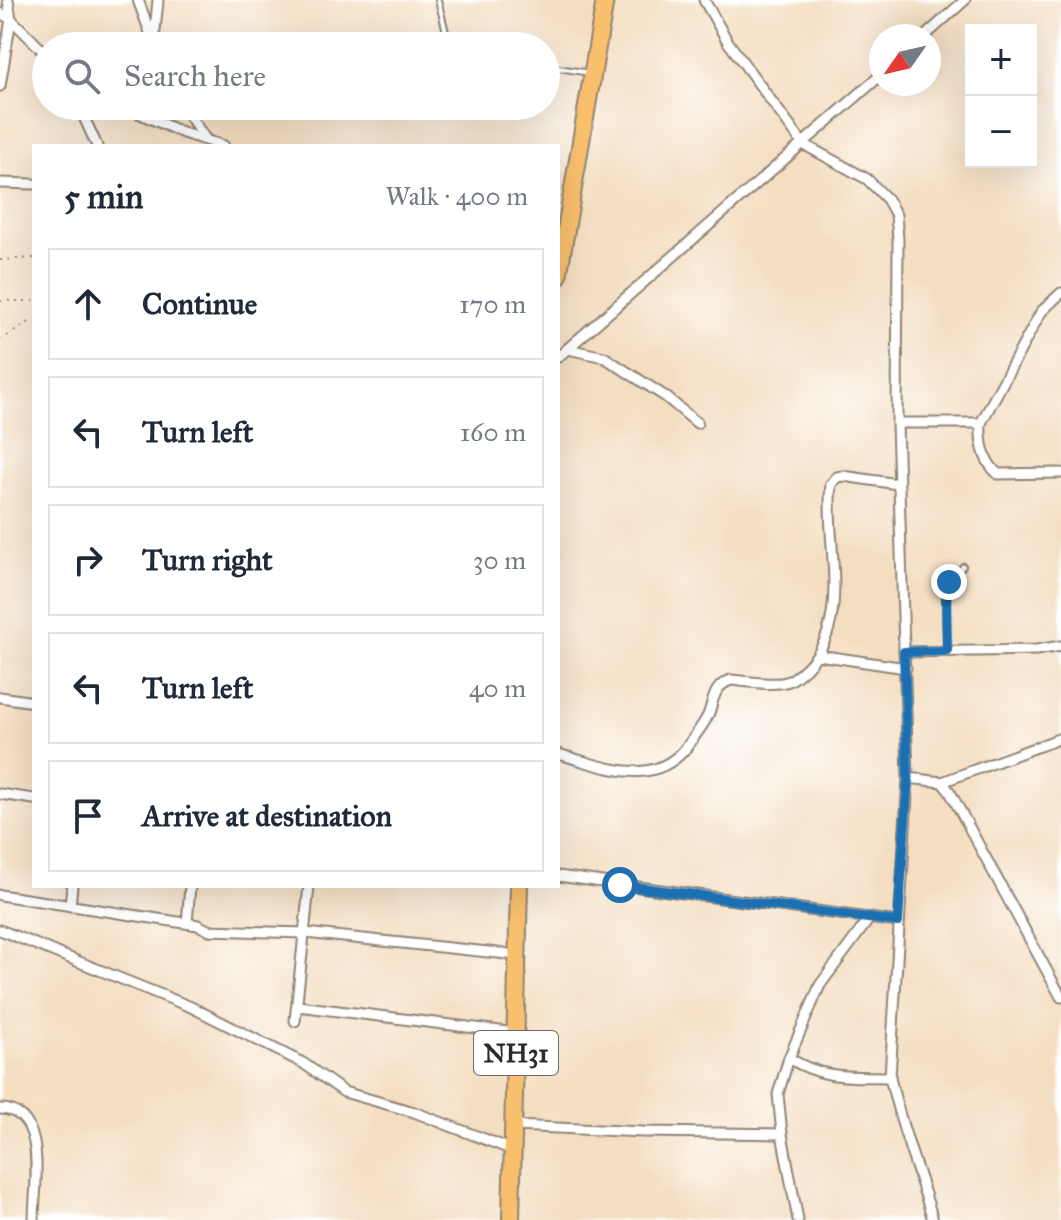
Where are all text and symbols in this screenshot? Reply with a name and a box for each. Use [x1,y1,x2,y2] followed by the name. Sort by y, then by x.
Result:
[869,24,941,96] north arrow
[965,24,1037,168] map controls
[965,24,1037,96] button: +
[32,32,560,120] search box
[60,54,104,98] icon: search
[124,58,266,94] text: Search here
[965,96,1037,168] button: −
[64,176,143,217] text: 5 min
[385,180,528,212] text: Walk · 400 m
[66,282,110,326] icon: ahead
[142,286,257,322] text: Continue
[459,288,526,320] text: 170 m
[66,410,110,454] icon: left
[142,414,253,450] text: Turn left
[460,416,526,448] text: 160 m
[66,538,110,582] icon: right
[142,542,273,578] text: Turn right
[473,544,526,576] text: 30 m
[931,564,967,600] route end
[66,666,110,710] icon: left
[142,670,253,706] text: Turn left
[469,672,526,704] text: 40 m
[66,794,110,838] icon: arrive
[142,798,392,834] text: Arrive at destination
[602,867,638,903] route start
[474,1031,558,1075] road number: NH31

